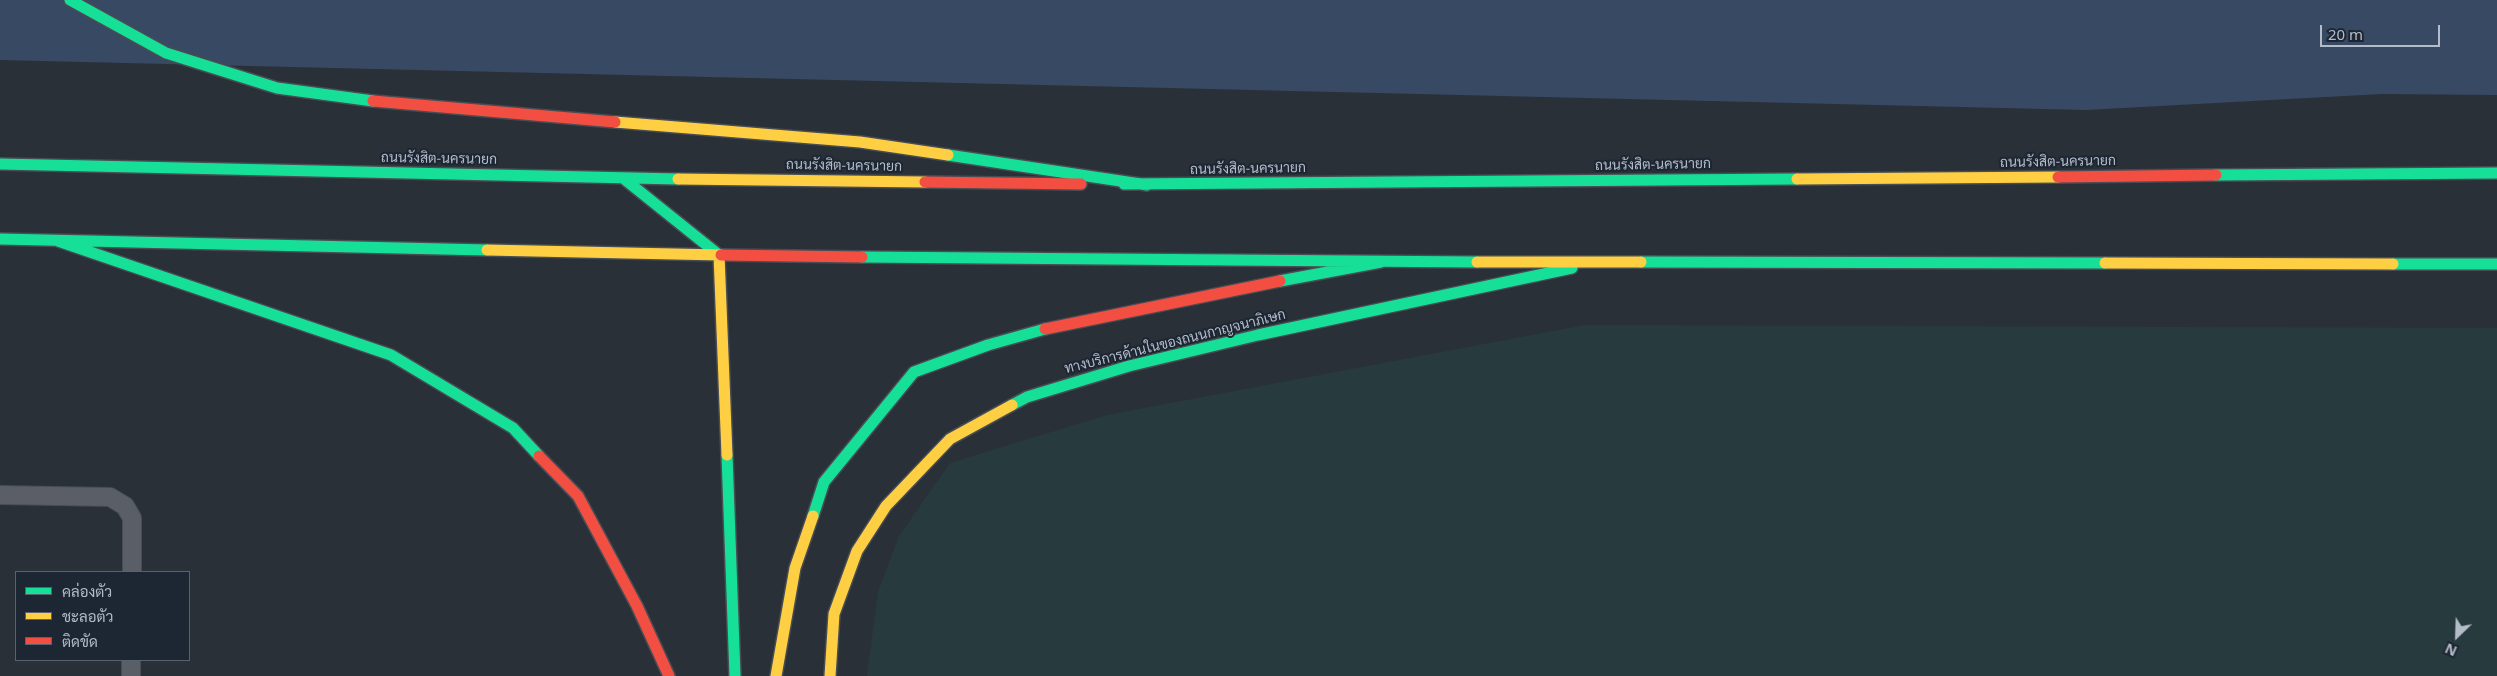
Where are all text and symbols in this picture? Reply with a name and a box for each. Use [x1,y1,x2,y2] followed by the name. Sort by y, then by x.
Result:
[2322,15,2442,47] scale bar
[2328,24,2363,44] text: 20 m
[381,150,497,168] street label: ถนนรังสิต-นครนายก
[2000,153,2116,171] street label: ถนนรังสิต-นครนายก
[1595,156,1711,174] street label: ถนนรังสิต-นครนายก
[786,157,902,175] street label: ถนนรังสิต-นครนายก
[1190,160,1306,178] street label: ถนนรังสิต-นครนายก
[1063,306,1287,378] street label: ทางบริการด้านในของถนนกาญจนาภิเษก
[15,571,190,661] legend
[62,581,112,601] text: คล่องตัว
[62,606,113,626] text: ชะลอตัว
[2432,611,2482,661] north arrow
[62,631,98,651] text: ติดขัด
[2442,639,2460,661] text: N

